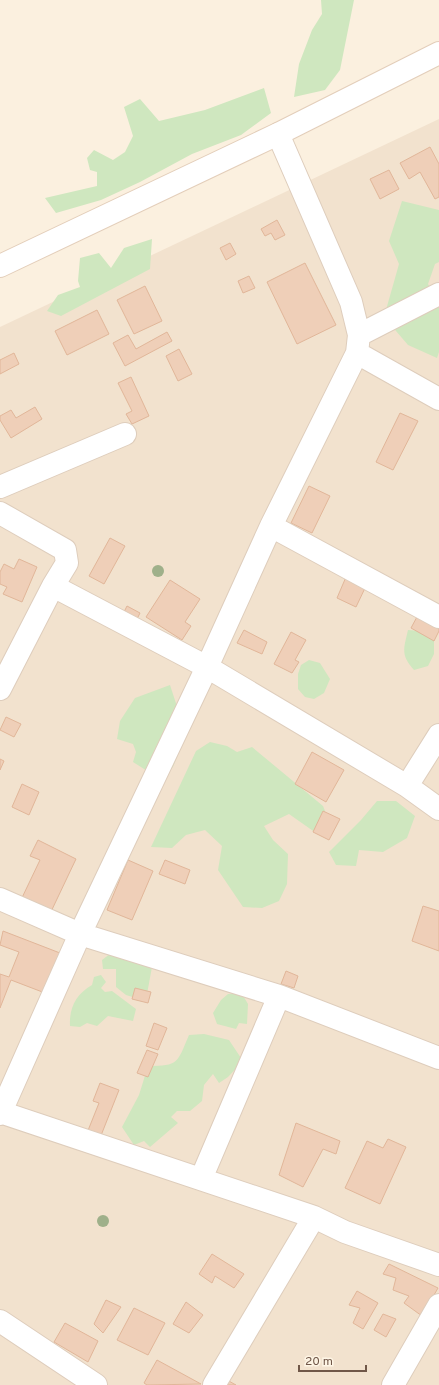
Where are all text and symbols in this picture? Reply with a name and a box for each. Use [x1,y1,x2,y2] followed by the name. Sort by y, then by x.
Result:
[299,1347,366,1373] scale bar
[305,1354,333,1370] text: 20 m

